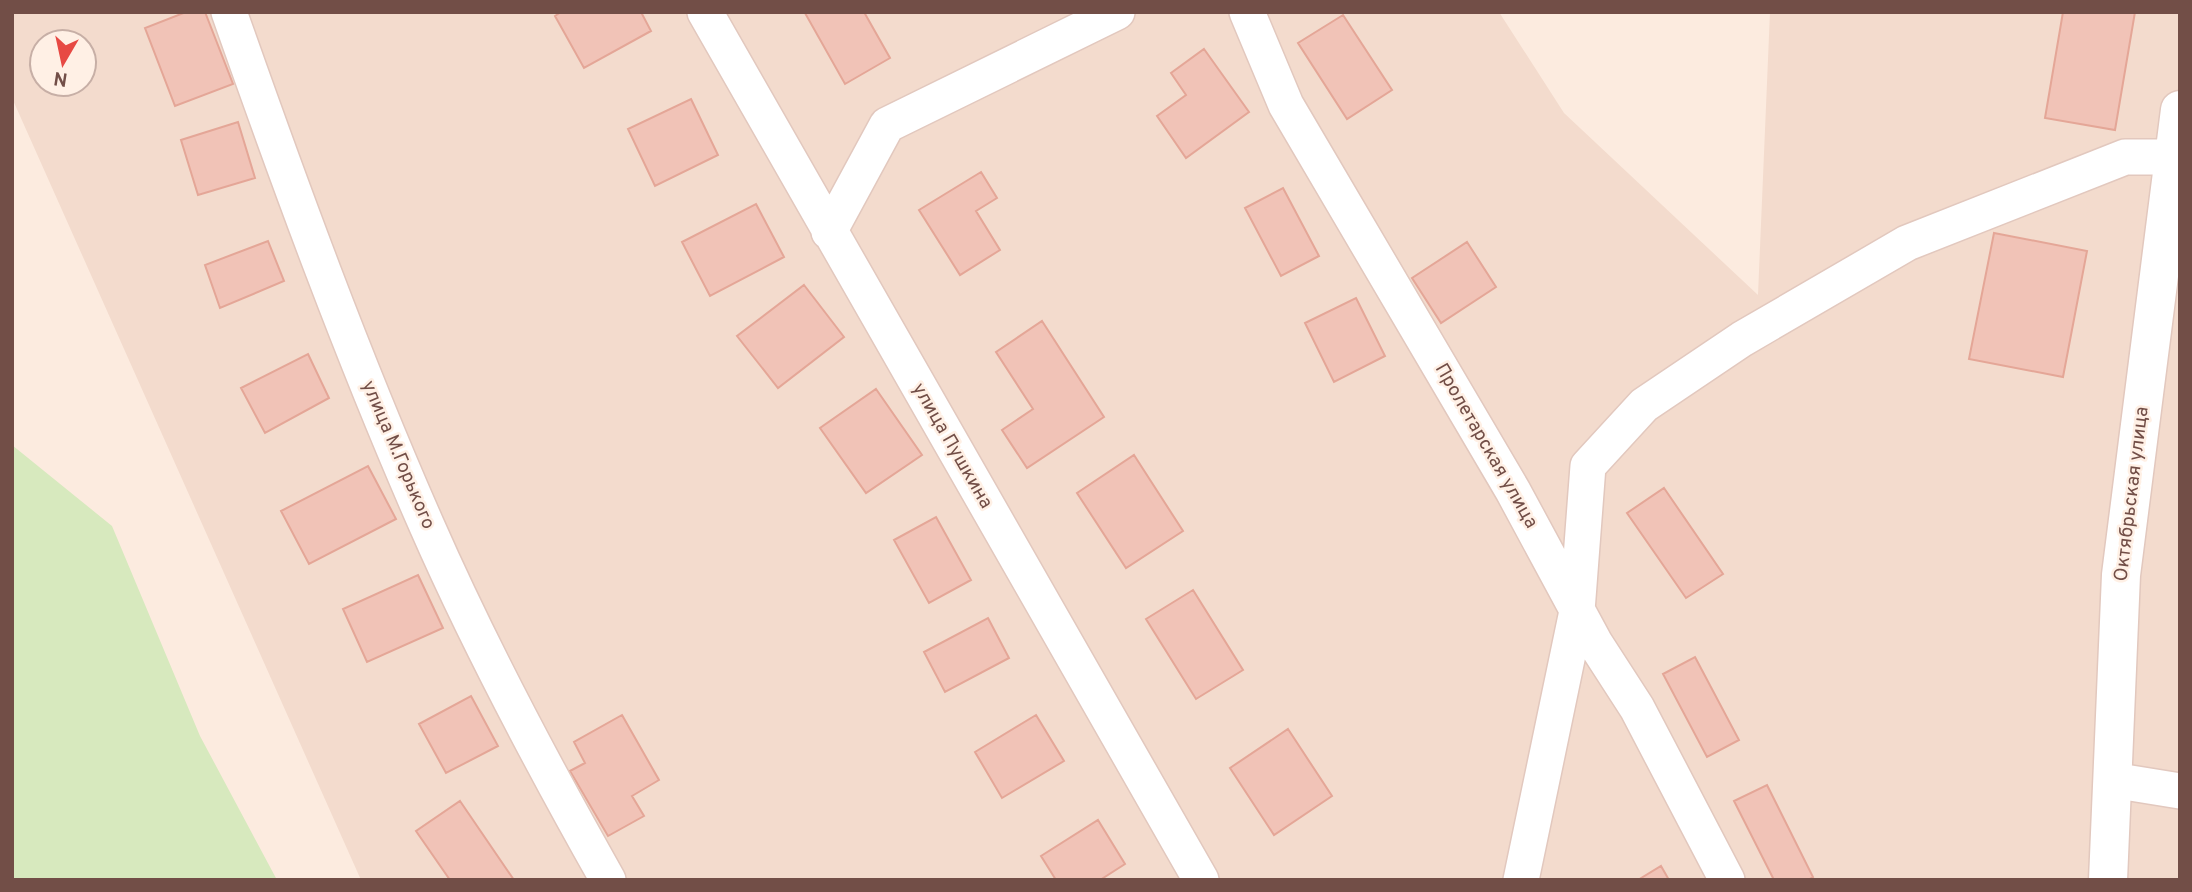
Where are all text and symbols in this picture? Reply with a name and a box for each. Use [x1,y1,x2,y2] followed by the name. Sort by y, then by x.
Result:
[28,28,98,98] north arrow
[52,65,69,91] text: N
[1429,359,1543,533] street label: Пролетарская улица
[356,377,440,533] street label: улица М.Горького
[906,379,998,513] street label: улица Пушкина
[2109,405,2155,583] street label: Октябрьская улица

